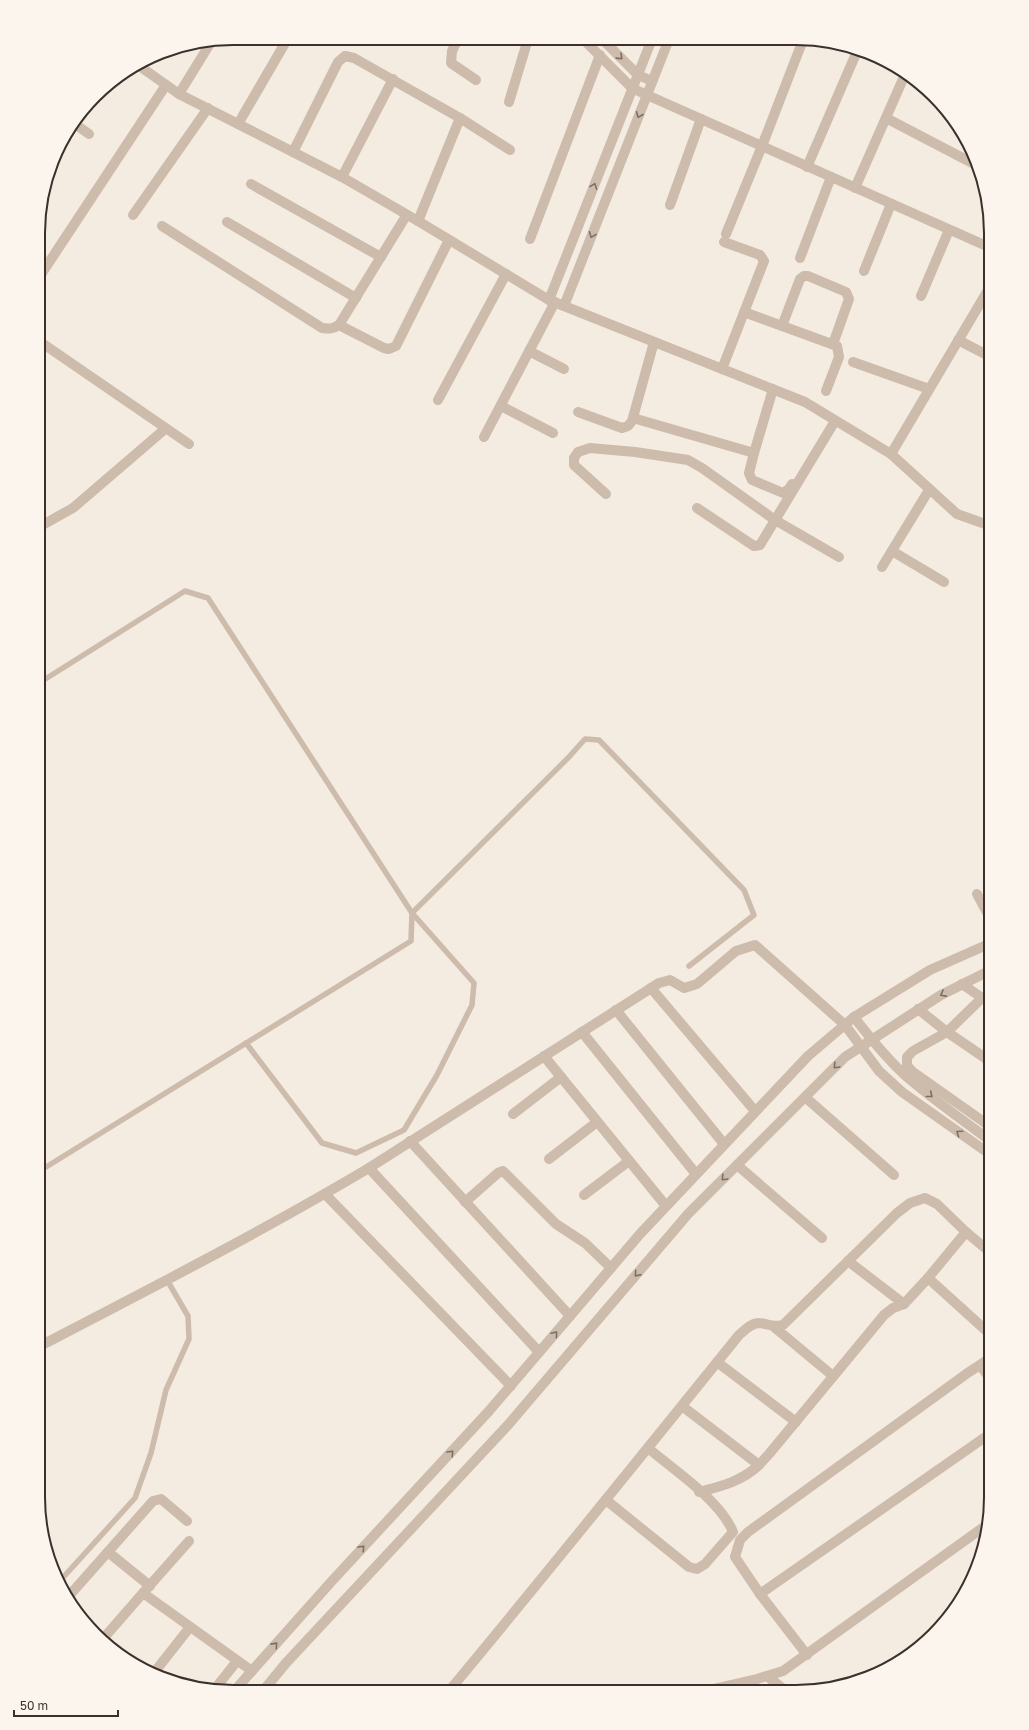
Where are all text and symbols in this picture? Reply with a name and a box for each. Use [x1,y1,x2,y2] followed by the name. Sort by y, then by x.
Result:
[615,52,623,60] one-way arrow
[636,111,644,118] one-way arrow
[589,182,597,190] one-way arrow
[588,232,596,239] one-way arrow
[940,989,947,996] one-way arrow
[833,1061,841,1069] one-way arrow
[926,1090,933,1097] one-way arrow
[956,1130,963,1138] one-way arrow
[721,1173,729,1181] one-way arrow
[634,1269,641,1277] one-way arrow
[550,1331,557,1339] one-way arrow
[446,1450,454,1458] one-way arrow
[358,1545,365,1553] one-way arrow
[271,1642,278,1649] one-way arrow
[14,1692,118,1718] scale bar
[20,1698,48,1713] text: 50 m

